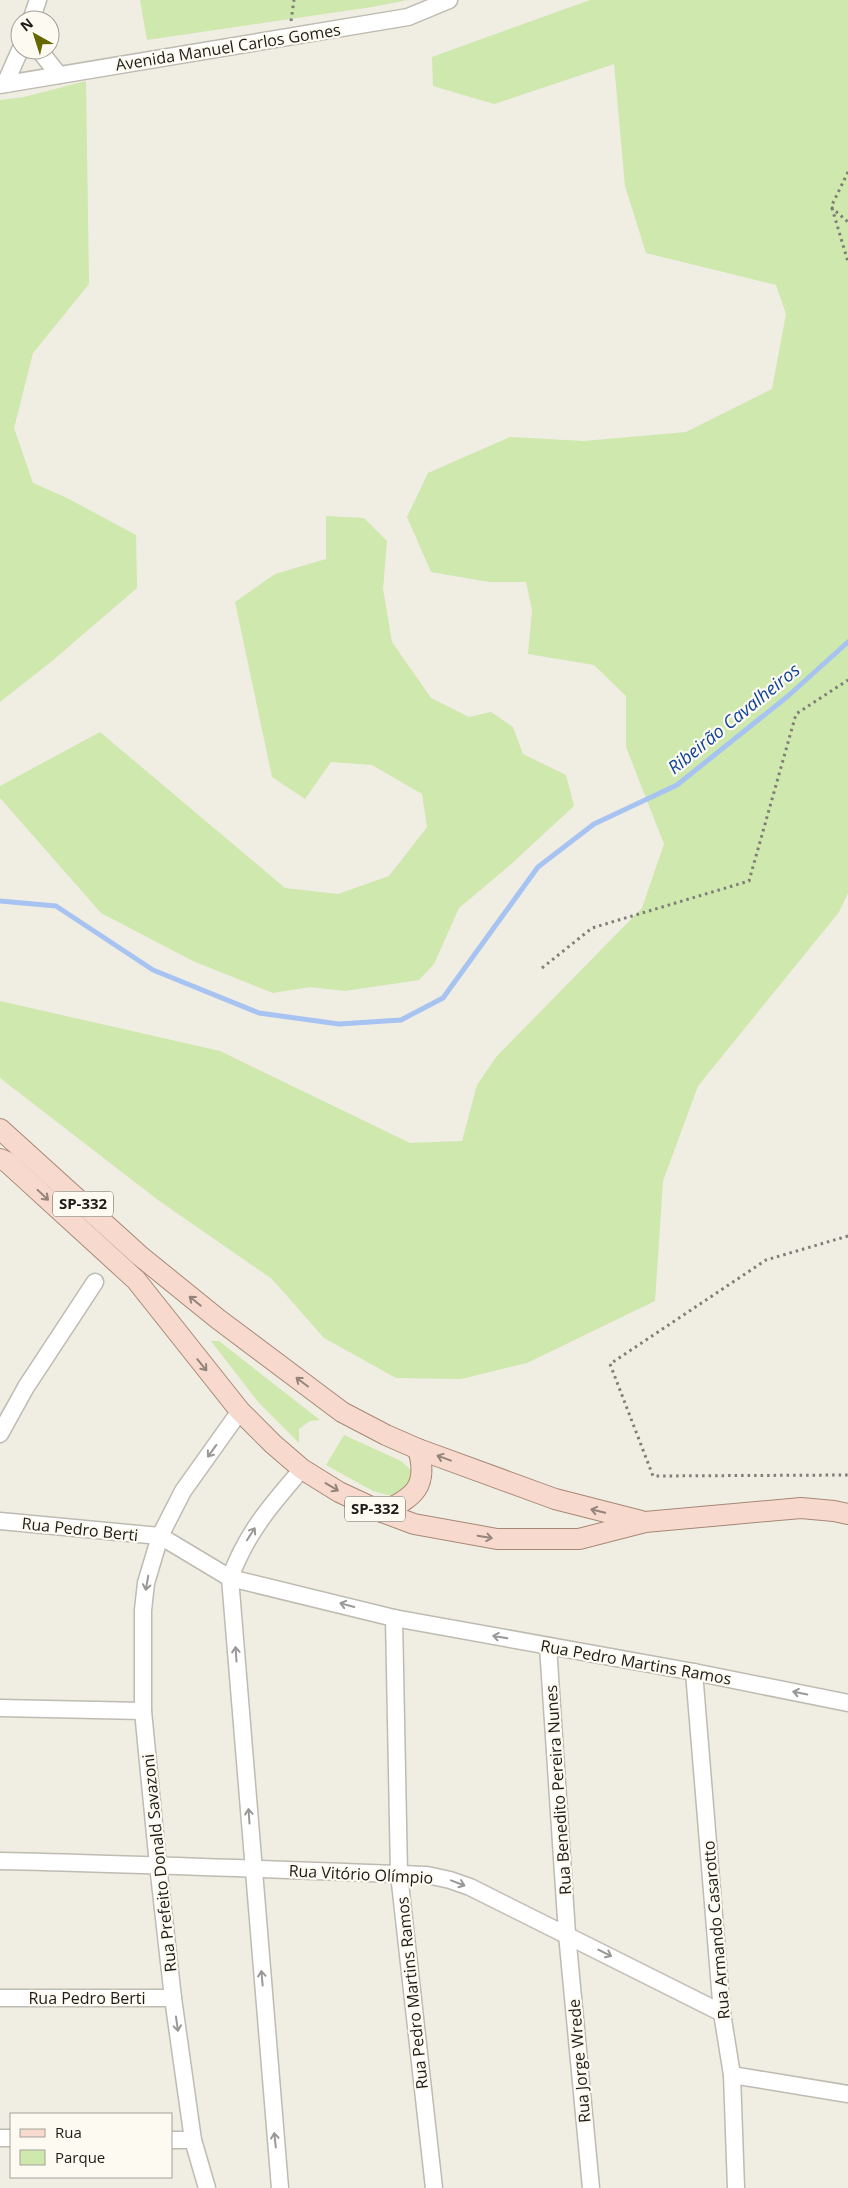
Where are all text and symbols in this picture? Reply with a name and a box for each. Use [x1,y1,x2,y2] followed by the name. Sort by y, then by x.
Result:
[10,10,60,60] north arrow
[16,14,37,35] text: N
[114,18,342,76] street label: Avenida Manuel Carlos Gomes
[662,657,805,779] water label: Ribeirão Cavalheiros
[37,1189,50,1201] one-way arrow
[53,1192,113,1216] road number: SP-332
[189,1295,202,1306] one-way arrow
[196,1358,207,1371] one-way arrow
[296,1377,309,1388] one-way arrow
[206,1444,217,1457] one-way arrow
[437,1453,452,1462] one-way arrow
[324,1483,338,1493] one-way arrow
[345,1496,405,1522] road number: SP-332
[590,1506,606,1515] one-way arrow
[21,1512,139,1546] street label: Rua Pedro Berti
[246,1527,256,1541] one-way arrow
[477,1532,493,1542] one-way arrow
[141,1575,151,1591] one-way arrow
[340,1600,356,1610] one-way arrow
[493,1632,509,1642] one-way arrow
[539,1634,733,1690] street label: Rua Pedro Martins Ramos
[232,1646,241,1662] one-way arrow
[540,1684,576,1896] street label: Rua Benedito Pereira Nunes
[793,1688,809,1697] one-way arrow
[137,1753,181,1973] street label: Rua Prefeito Donald Savazoni
[244,1808,254,1824] one-way arrow
[697,1840,735,2020] street label: Rua Armando Casarotto
[288,1859,434,1889] street label: Rua Vitório Olímpio
[450,1879,465,1888] one-way arrow
[391,1896,433,2090] street label: Rua Pedro Martins Ramos
[597,1949,612,1959] one-way arrow
[257,1970,266,1986] one-way arrow
[28,1987,146,2009] street label: Rua Pedro Berti
[563,1998,595,2124] street label: Rua Jorge Wrede
[172,2015,182,2031] one-way arrow
[10,2113,172,2178] legend
[55,2122,82,2142] text: Rua
[270,2132,280,2148] one-way arrow
[55,2147,105,2167] text: Parque

